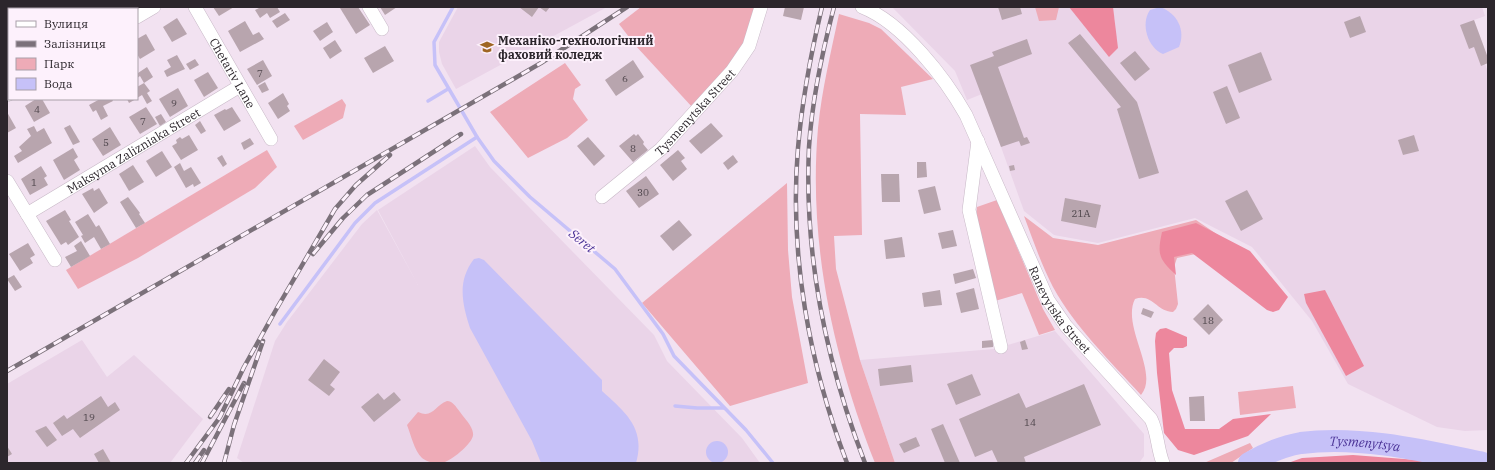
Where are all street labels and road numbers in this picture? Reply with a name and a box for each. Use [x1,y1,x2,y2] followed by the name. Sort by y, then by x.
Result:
[207,35,259,111] street label: Chetariv Lane
[652,66,738,159] street label: Tysmenytska Street
[64,104,203,196] street label: Maksyma Zalizniaka Street
[1026,263,1094,356] street label: Ranevytska Street

